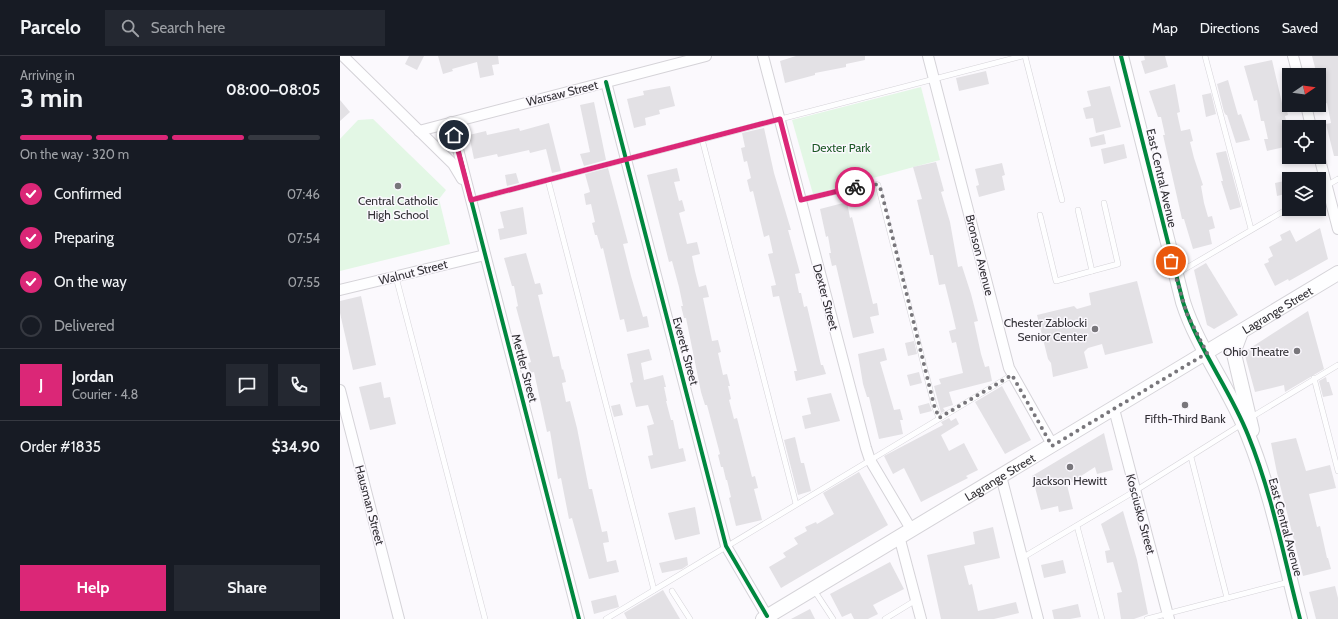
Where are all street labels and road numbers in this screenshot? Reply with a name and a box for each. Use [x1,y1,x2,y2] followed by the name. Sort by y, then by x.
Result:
[525,77,599,109] street label: Warsaw Street
[1143,127,1181,229] street label: East Central Avenue
[963,213,997,297] street label: Bronson Avenue
[377,256,449,288] street label: Walnut Street
[810,262,842,332] street label: Dexter Street
[1239,283,1315,337] street label: Lagrange Street
[670,315,702,387] street label: Everett Street
[509,332,541,404] street label: Mettler Street
[961,450,1037,504] street label: Lagrange Street
[352,464,388,546] street label: Hausman Street
[1123,472,1159,556] street label: Kosciusko Street
[1266,476,1306,578] street label: East Central Avenue

